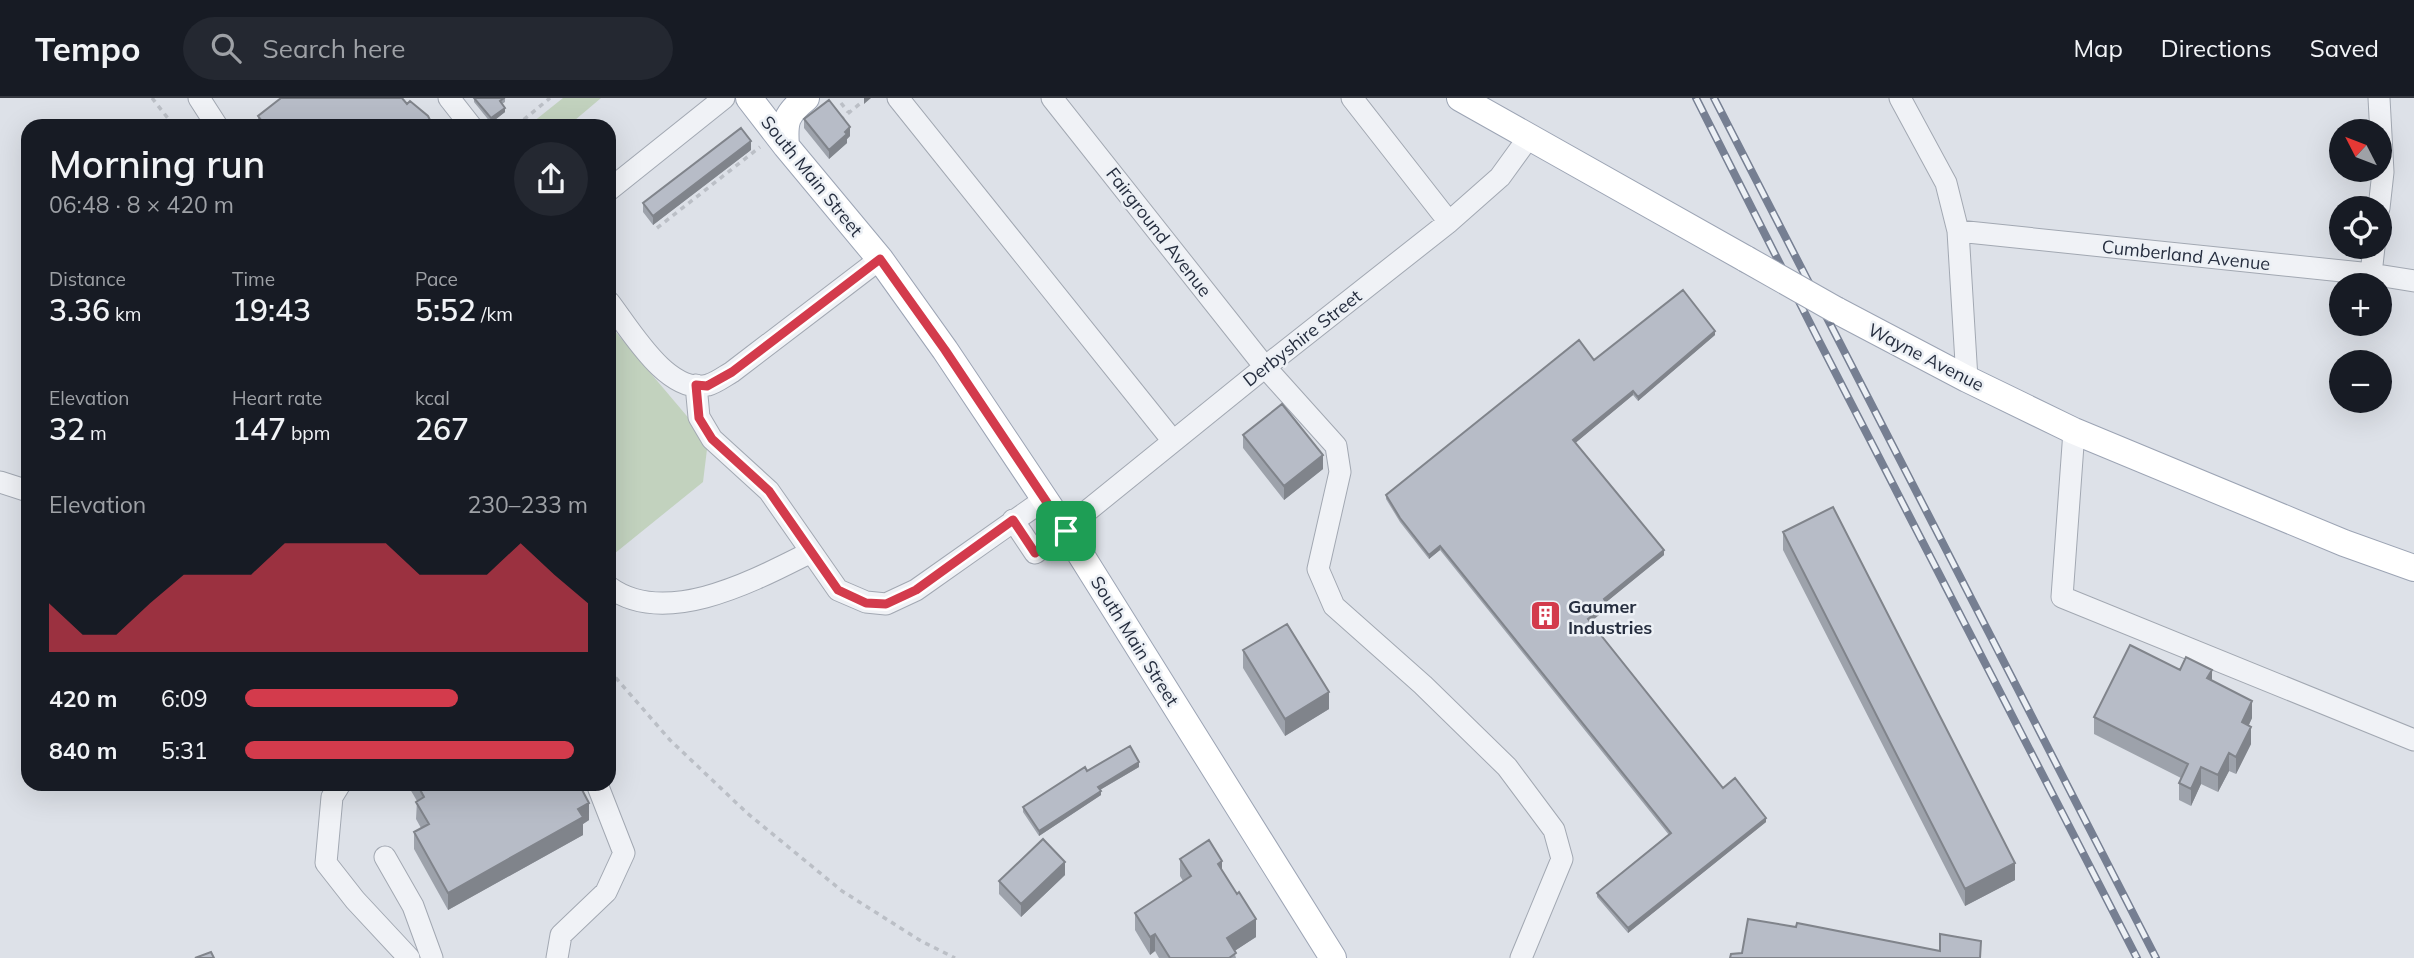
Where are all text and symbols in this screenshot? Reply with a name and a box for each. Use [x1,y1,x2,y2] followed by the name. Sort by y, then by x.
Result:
[183,17,673,80] search box
[35,28,141,69] text: Tempo
[207,29,245,67] icon: search
[263,32,406,65] text: Search here
[2073,33,2123,63] text: Map
[2161,33,2272,63] text: Directions
[2310,33,2379,63] text: Saved
[756,111,868,241] street label: South Main Street
[2329,119,2392,182] north arrow
[2329,119,2392,413] map controls
[49,140,265,188] text: Morning run
[514,142,588,216] button: share
[1101,163,1217,301] street label: Fairground Avenue
[49,190,234,219] text: 06:48 · 8 × 420 m
[2329,196,2392,259] button: locate
[2101,235,2271,275] street label: Cumberland Avenue
[49,267,126,291] text: Distance
[232,267,275,291] text: Time
[415,267,458,291] text: Pace
[2329,273,2392,336] button: +
[1238,285,1366,391] street label: Derbyshire Street
[49,291,110,329] text: 3.36
[232,291,311,329] text: 19:43
[415,291,476,329] text: 5:52
[110,302,142,326] text: km
[476,302,513,326] text: /km
[1864,318,1988,396] street label: Wayne Avenue
[2329,350,2392,413] button: −
[49,386,129,410] text: Elevation
[232,386,322,410] text: Heart rate
[415,386,450,410] text: kcal
[49,410,85,448] text: 32
[232,410,286,448] text: 147
[415,410,469,448] text: 267
[85,421,107,445] text: m
[286,421,330,445] text: bpm
[49,490,146,519] text: Elevation
[467,490,588,519] text: 230–233 m
[1036,501,1096,561] pin
[1047,512,1085,550] icon: arrive
[1086,572,1184,710] street label: South Main Street
[1568,595,1652,639] place label: Gaumer Industries
[1528,599,1562,633] building icon: Gaumer Industries
[49,684,117,713] text: 420 m
[161,684,208,713] text: 6:09
[49,736,117,765] text: 840 m
[161,736,208,765] text: 5:31

